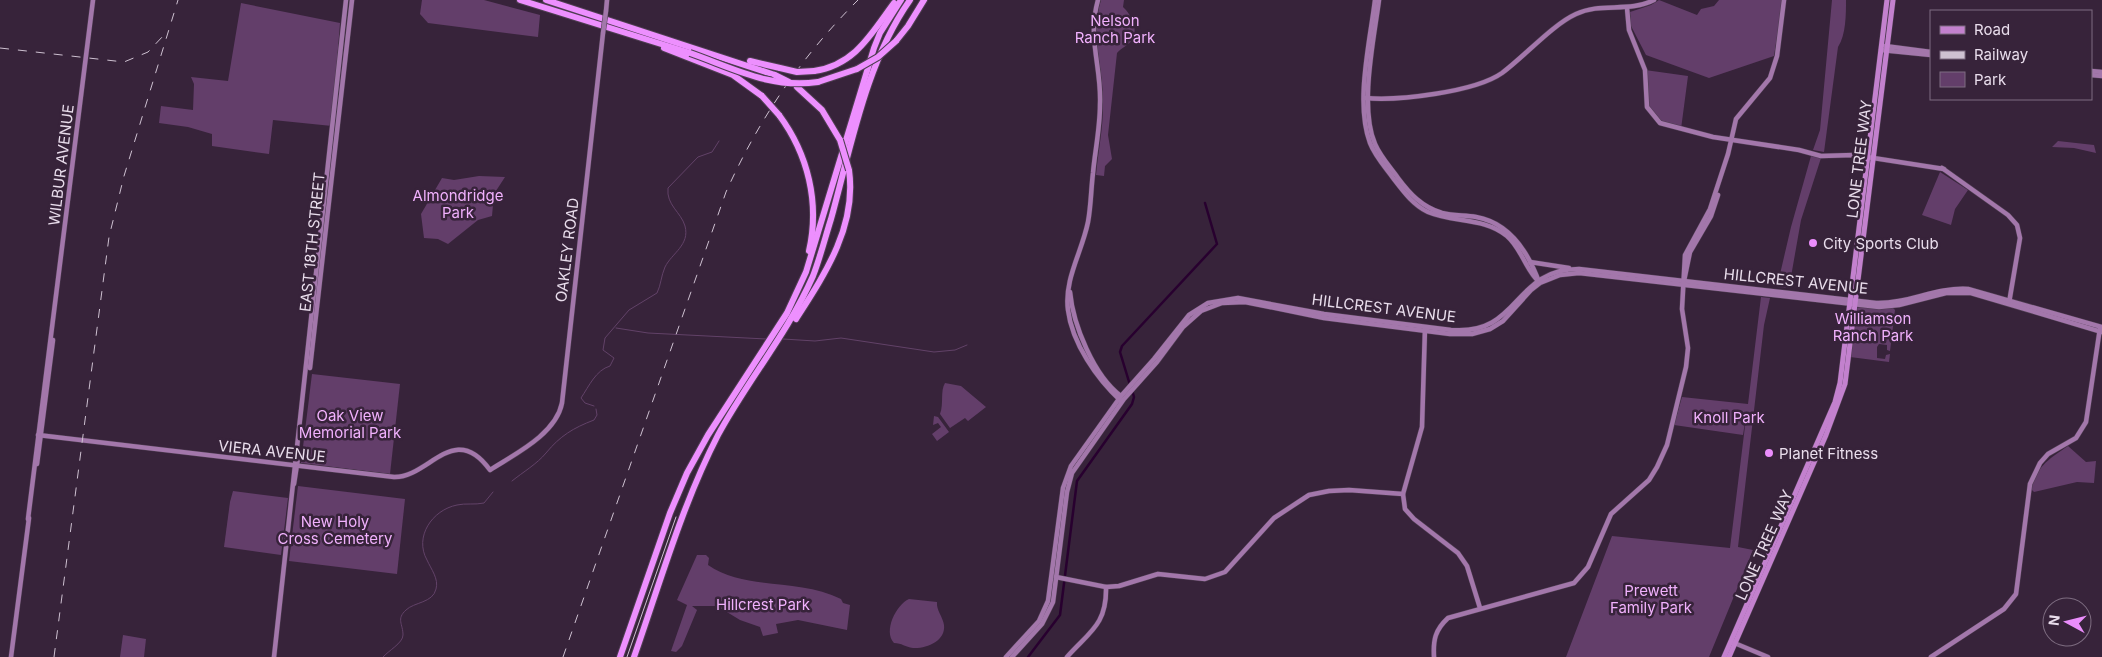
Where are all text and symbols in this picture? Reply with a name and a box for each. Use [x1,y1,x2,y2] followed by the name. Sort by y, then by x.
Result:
[1930,10,2092,100] legend
[1075,11,1156,47] park label: Nelson Ranch Park
[1974,20,2010,39] text: Road
[1974,45,2029,64] text: Railway
[1974,70,2007,89] text: Park
[1842,99,1876,219] street label: LONE TREE WAY
[44,103,78,227] street label: WILBUR AVENUE
[295,171,329,313] street label: EAST 18TH STREET
[413,186,503,222] park label: Almondridge Park
[551,197,583,303] street label: OAKLEY ROAD
[1823,234,1939,253] place label: City Sports Club
[1807,237,1819,249] marker: City Sports Club
[1723,264,1869,298] street label: HILLCREST AVENUE
[1311,290,1457,326] street label: HILLCREST AVENUE
[1833,309,1914,345] park label: Williamson Ranch Park
[299,406,402,442] park label: Oak View Memorial Park
[1693,408,1766,427] park label: Knoll Park
[217,436,327,466] street label: VIERA AVENUE
[1779,444,1878,463] place label: Planet Fitness
[1763,447,1775,459] marker: Planet Fitness
[1731,487,1797,603] street label: LONE TREE WAY
[278,512,393,548] park label: New Holy Cross Cemetery
[1610,581,1693,617] park label: Prewett Family Park
[716,595,811,614] park label: Hillcrest Park
[2042,597,2092,647] north arrow
[2045,614,2063,627] text: N

